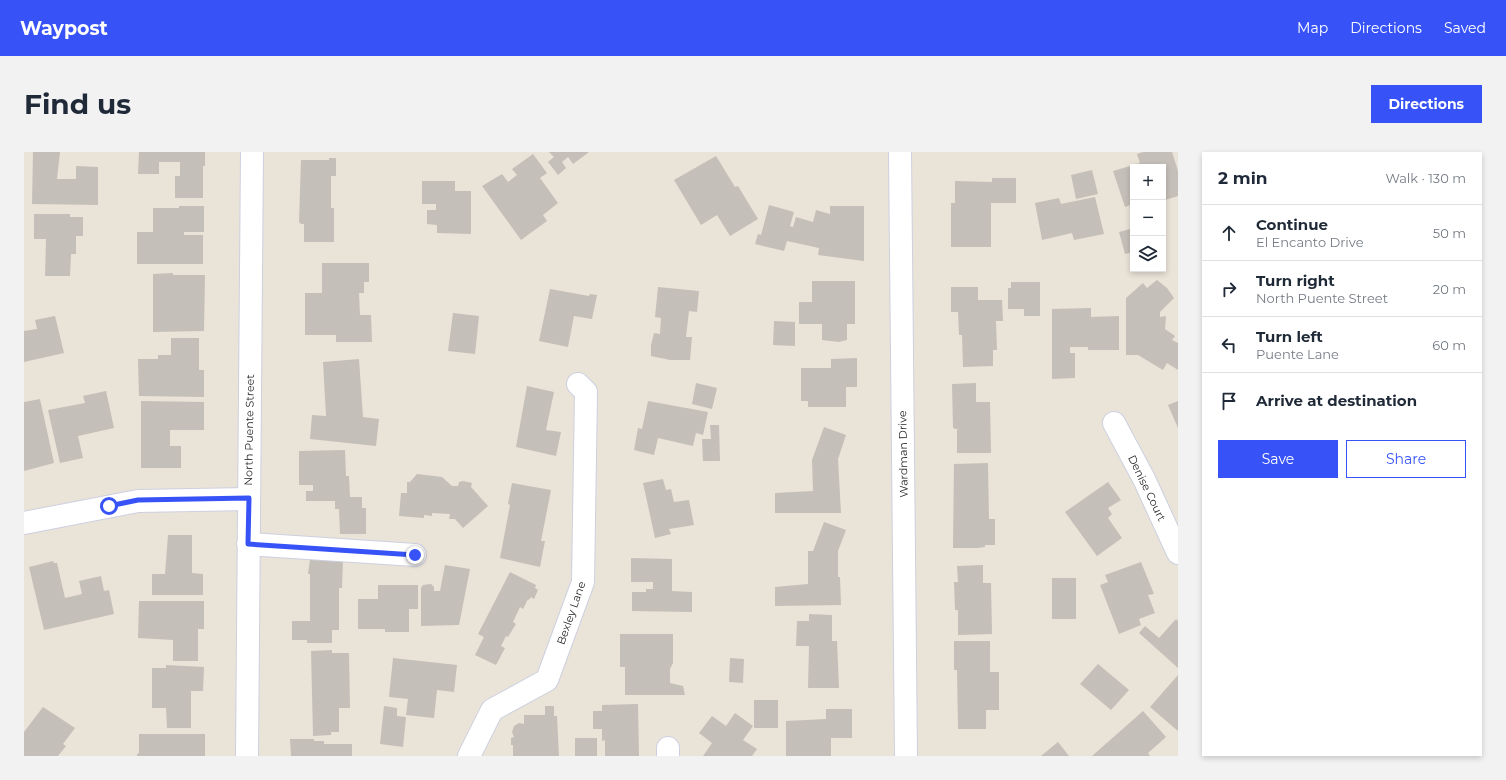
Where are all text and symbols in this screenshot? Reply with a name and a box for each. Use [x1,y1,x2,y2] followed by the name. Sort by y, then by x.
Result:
[20,17,108,40] text: Waypost
[1297,19,1328,37] text: Map
[1350,19,1422,37] text: Directions
[1444,19,1486,37] text: Saved
[1371,85,1482,123] button: Directions
[24,87,131,121] text: Find us
[1130,164,1166,272] map controls
[1130,164,1166,200] button: +
[1218,168,1268,188] text: 2 min
[1385,170,1466,186] text: Walk · 130 m
[1130,200,1166,236] button: −
[1256,215,1328,234] text: Continue
[1218,222,1240,244] icon: ahead
[1433,225,1466,241] text: 50 m
[1256,234,1364,250] text: El Encanto Drive
[1130,236,1166,272] button: layers
[1256,271,1335,290] text: Turn right
[1218,278,1240,300] icon: right
[1433,281,1466,297] text: 20 m
[1256,290,1388,306] text: North Puente Street
[1256,327,1323,346] text: Turn left
[1218,334,1240,356] icon: left
[1432,337,1466,353] text: 60 m
[1256,346,1339,362] text: Puente Lane
[241,374,257,486] street label: North Puente Street
[1218,390,1240,412] icon: arrive
[1256,391,1417,410] text: Arrive at destination
[895,410,911,498] street label: Wardman Drive
[1218,440,1338,478] button: Save
[1346,440,1466,478] button: Share
[1125,453,1169,524] street label: Denise Court
[100,497,118,515] route start
[406,546,424,564] route end
[554,579,588,647] street label: Bexley Lane

